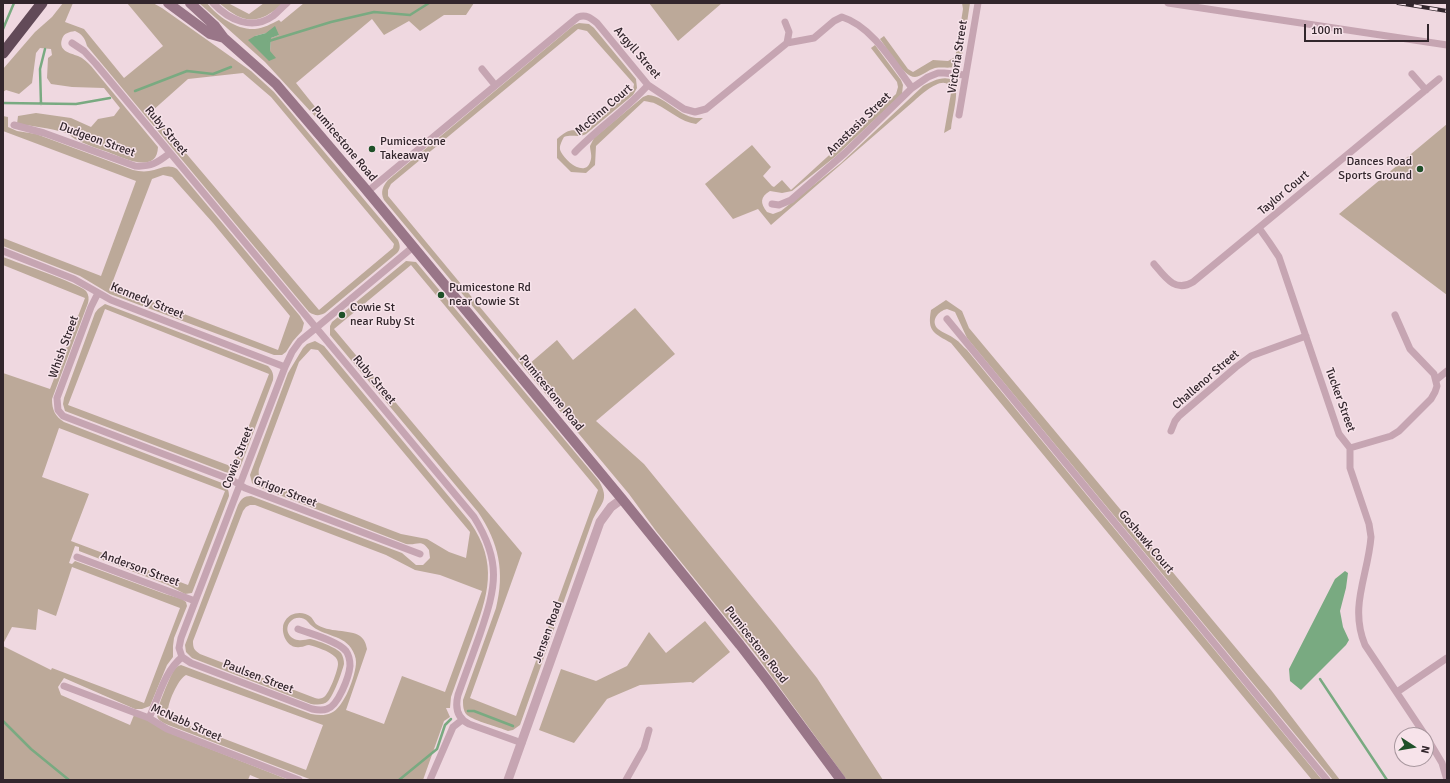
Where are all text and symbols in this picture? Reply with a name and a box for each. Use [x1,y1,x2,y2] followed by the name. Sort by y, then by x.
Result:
[1306,16,1431,42] scale bar
[945,19,971,95] street label: Victoria Street
[1311,23,1343,38] text: 100 m
[610,24,664,82] street label: Argyll Street
[573,81,635,139] street label: McGinn Court
[824,90,894,158] street label: Anastasia Street
[308,103,380,185] street label: Pumicestone Road
[141,104,191,158] street label: Ruby Street
[57,120,137,160] street label: Dudgeon Street
[380,135,446,163] place label: Pumicestone Takeaway
[367,144,377,154] marker: Pumicestone Takeaway
[1338,155,1412,183] place label: Dances Road Sports Ground
[1415,164,1425,174] marker: Dances Road Sports Ground
[1256,168,1312,218] street label: Taylor Court
[108,280,186,322] street label: Kennedy Street
[449,281,531,309] place label: Pumicestone Rd near Cowie St
[436,290,446,300] marker: Pumicestone Rd near Cowie St
[350,301,415,329] place label: Cowie St near Ruby St
[337,310,347,320] marker: Cowie St near Ruby St
[46,314,82,380] street label: Whish Street
[1170,347,1242,413] street label: Challenor Street
[516,352,586,434] street label: Pumicestone Road
[349,353,399,407] street label: Ruby Street
[1322,366,1358,434] street label: Tucker Street
[220,425,256,491] street label: Cowie Street
[251,473,319,511] street label: Grigor Street
[1115,508,1177,576] street label: Goshawk Court
[99,548,181,590] street label: Anderson Street
[530,599,566,665] street label: Jensen Road
[721,603,791,687] street label: Pumicestone Road
[221,657,295,697] street label: Paulsen Street
[148,701,224,745] street label: McNabb Street
[1394,727,1434,767] north arrow
[1418,744,1432,754] text: N

